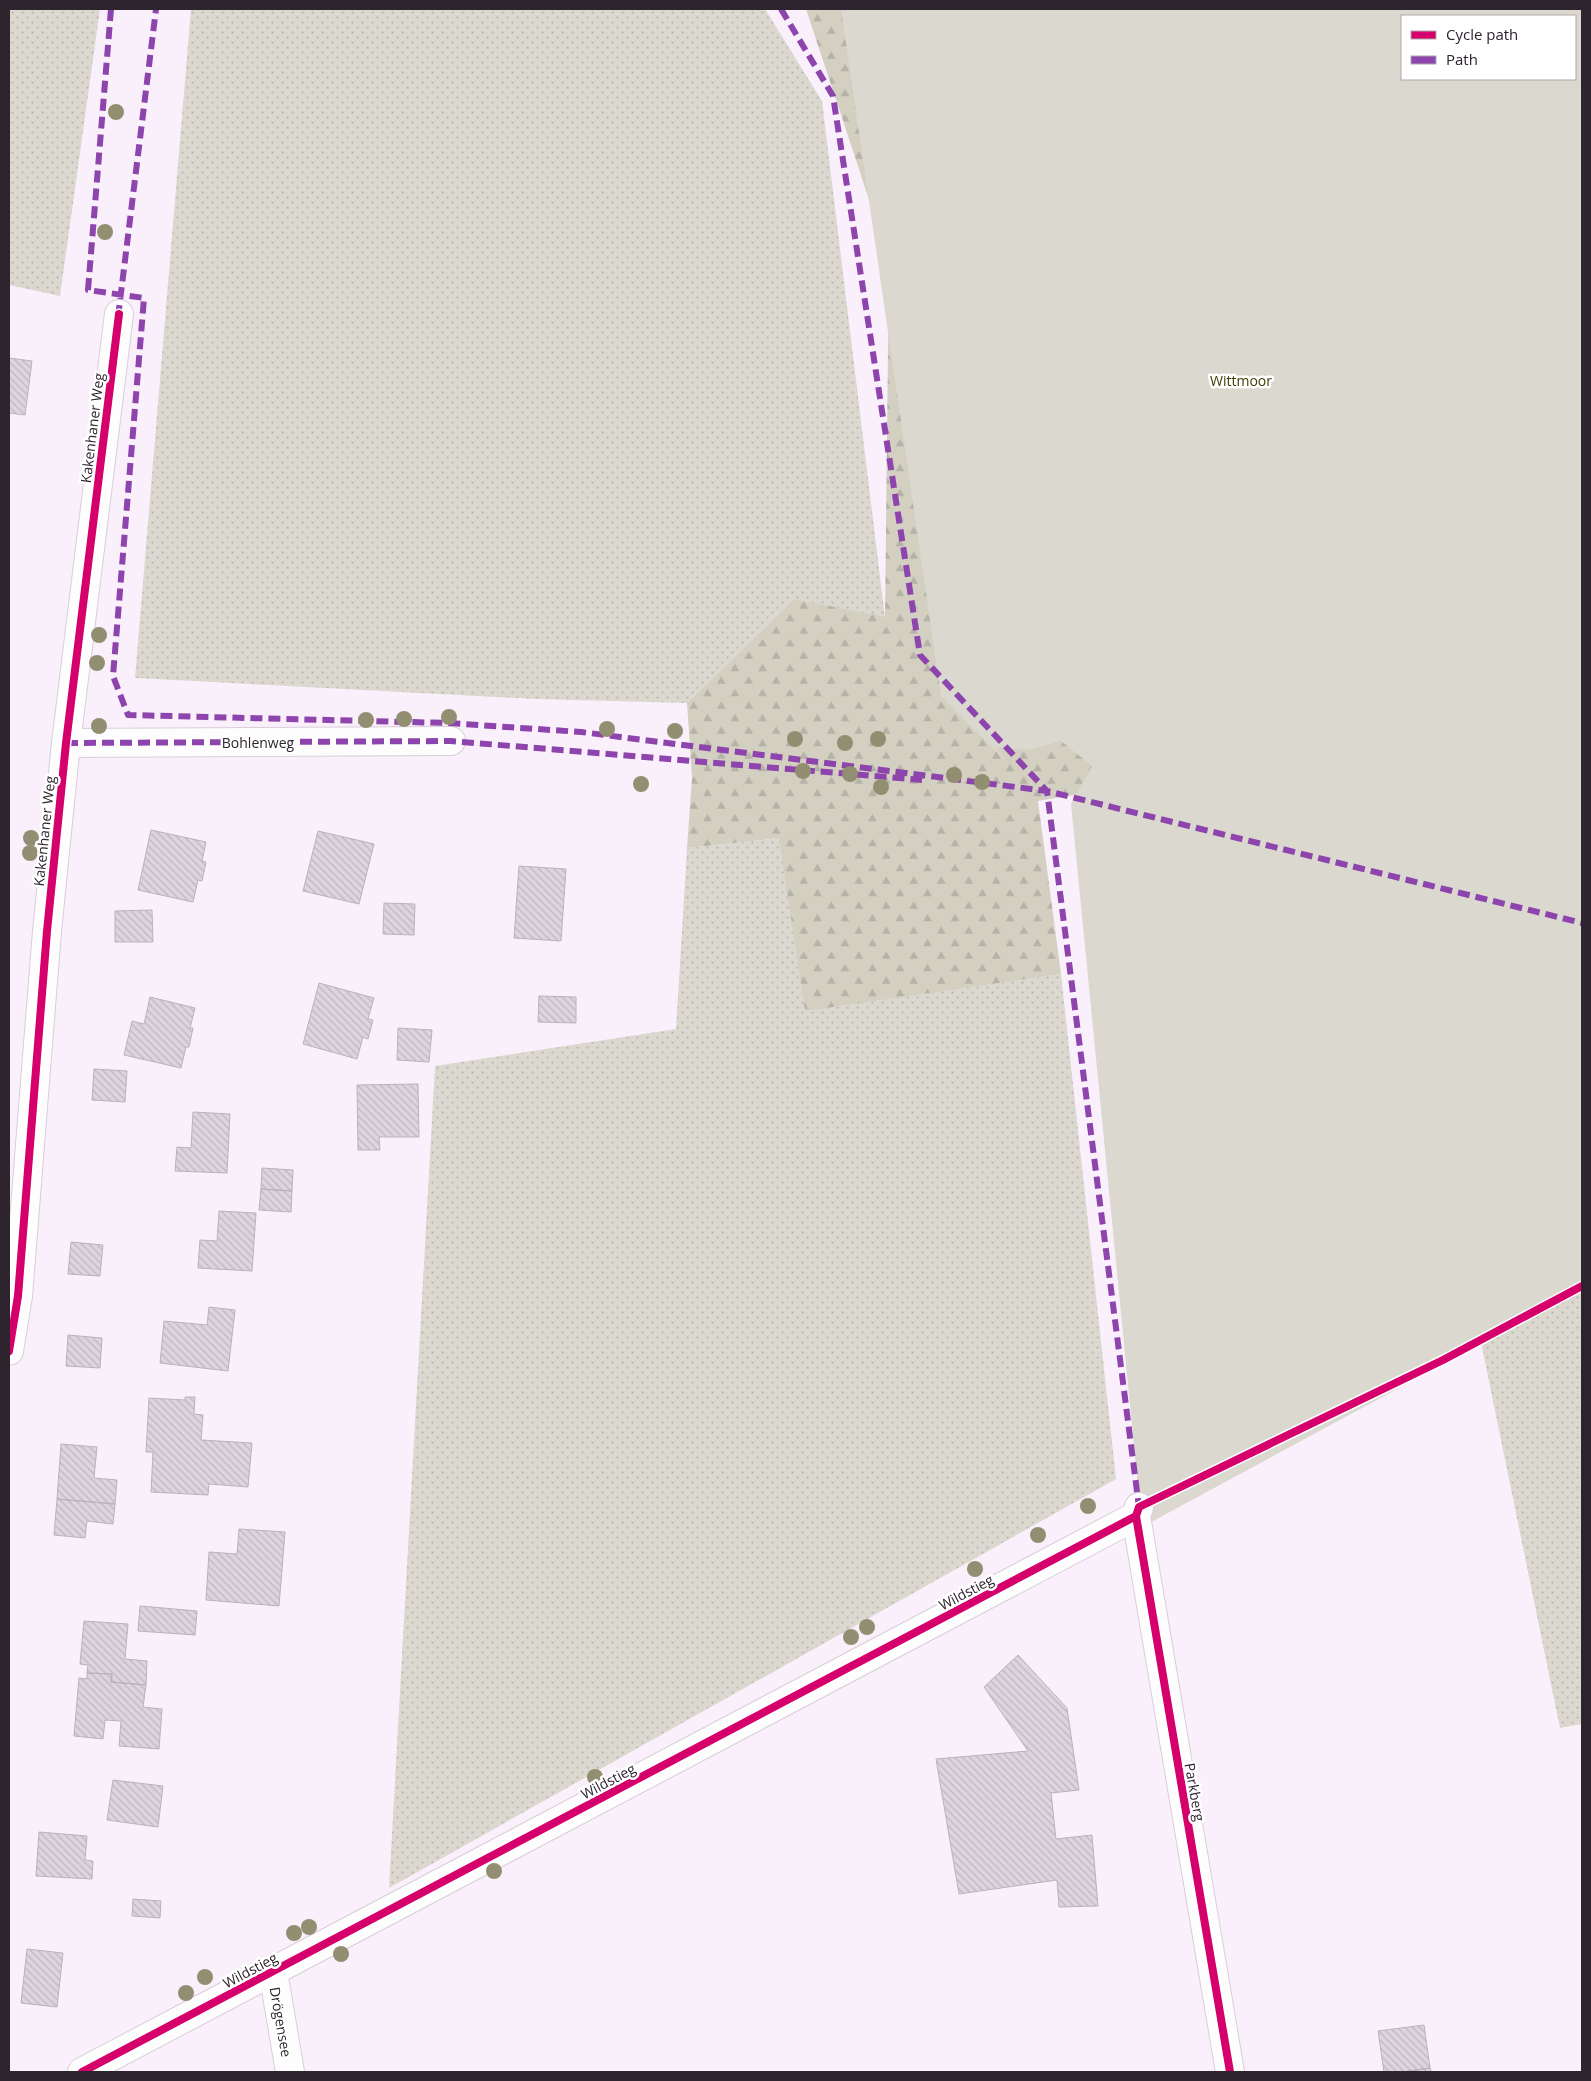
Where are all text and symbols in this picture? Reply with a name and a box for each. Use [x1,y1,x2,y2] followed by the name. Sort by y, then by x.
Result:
[1401,15,1576,80] legend
[1446,24,1518,44] text: Cycle path
[1446,49,1478,69] text: Path
[1210,371,1272,390] park label: Wittmoor
[76,372,108,484] street label: Kakenhaner Weg
[222,733,295,752] street label: Bohlenweg
[29,775,59,887] street label: Kakenhaner Weg
[935,1570,997,1614] street label: Wildstieg
[577,1759,639,1803] street label: Wildstieg
[1181,1761,1210,1823] street label: Parkberg
[219,1948,281,1992] street label: Wildstieg
[266,1986,297,2059] street label: Drögensee

